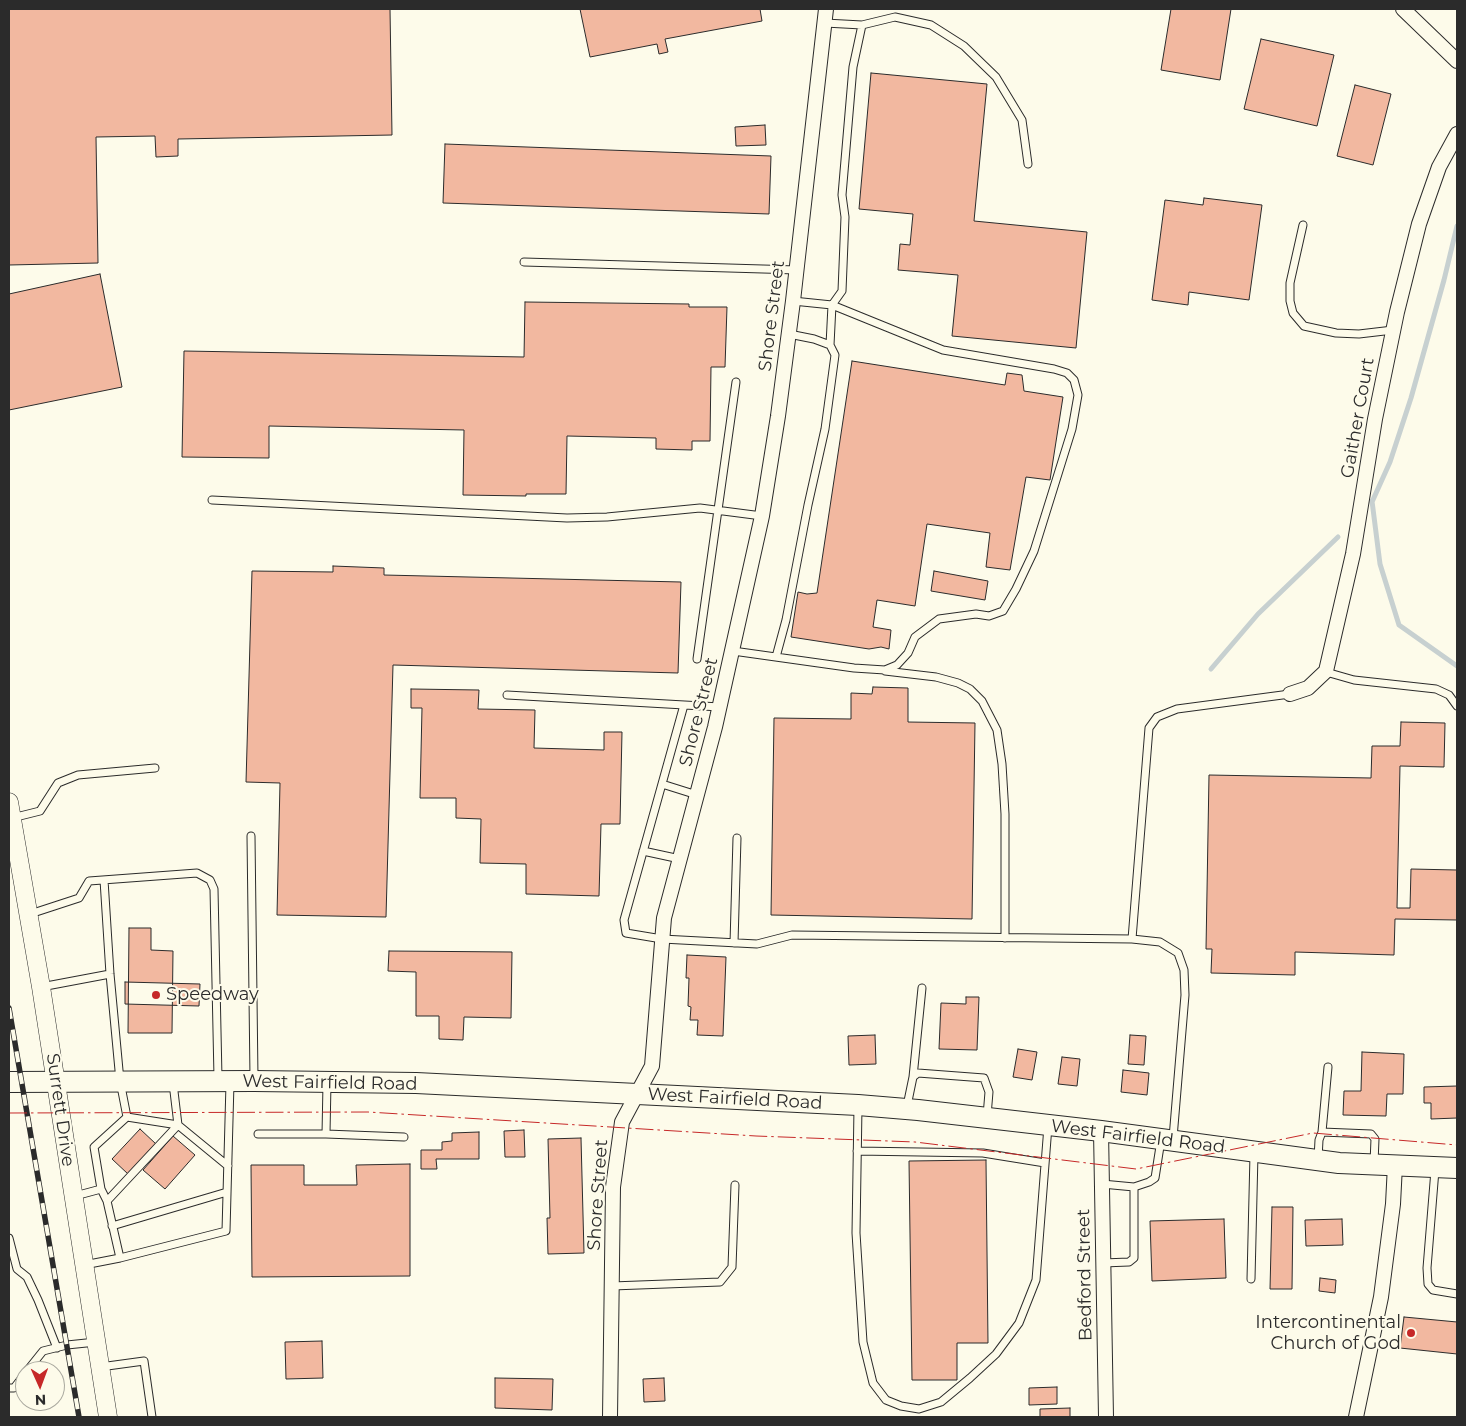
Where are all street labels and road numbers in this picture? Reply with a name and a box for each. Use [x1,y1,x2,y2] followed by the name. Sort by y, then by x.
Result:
[754,259,790,373] street label: Shore Street
[1337,356,1379,480] street label: Gaither Court
[675,655,723,769] street label: Shore Street
[41,1052,79,1168] street label: Surrett Drive
[242,1071,418,1095] street label: West Fairfield Road
[647,1084,823,1114] street label: West Fairfield Road
[1050,1116,1226,1158] street label: West Fairfield Road
[583,1139,613,1251] street label: Shore Street
[1073,1209,1097,1341] street label: Bedford Street

